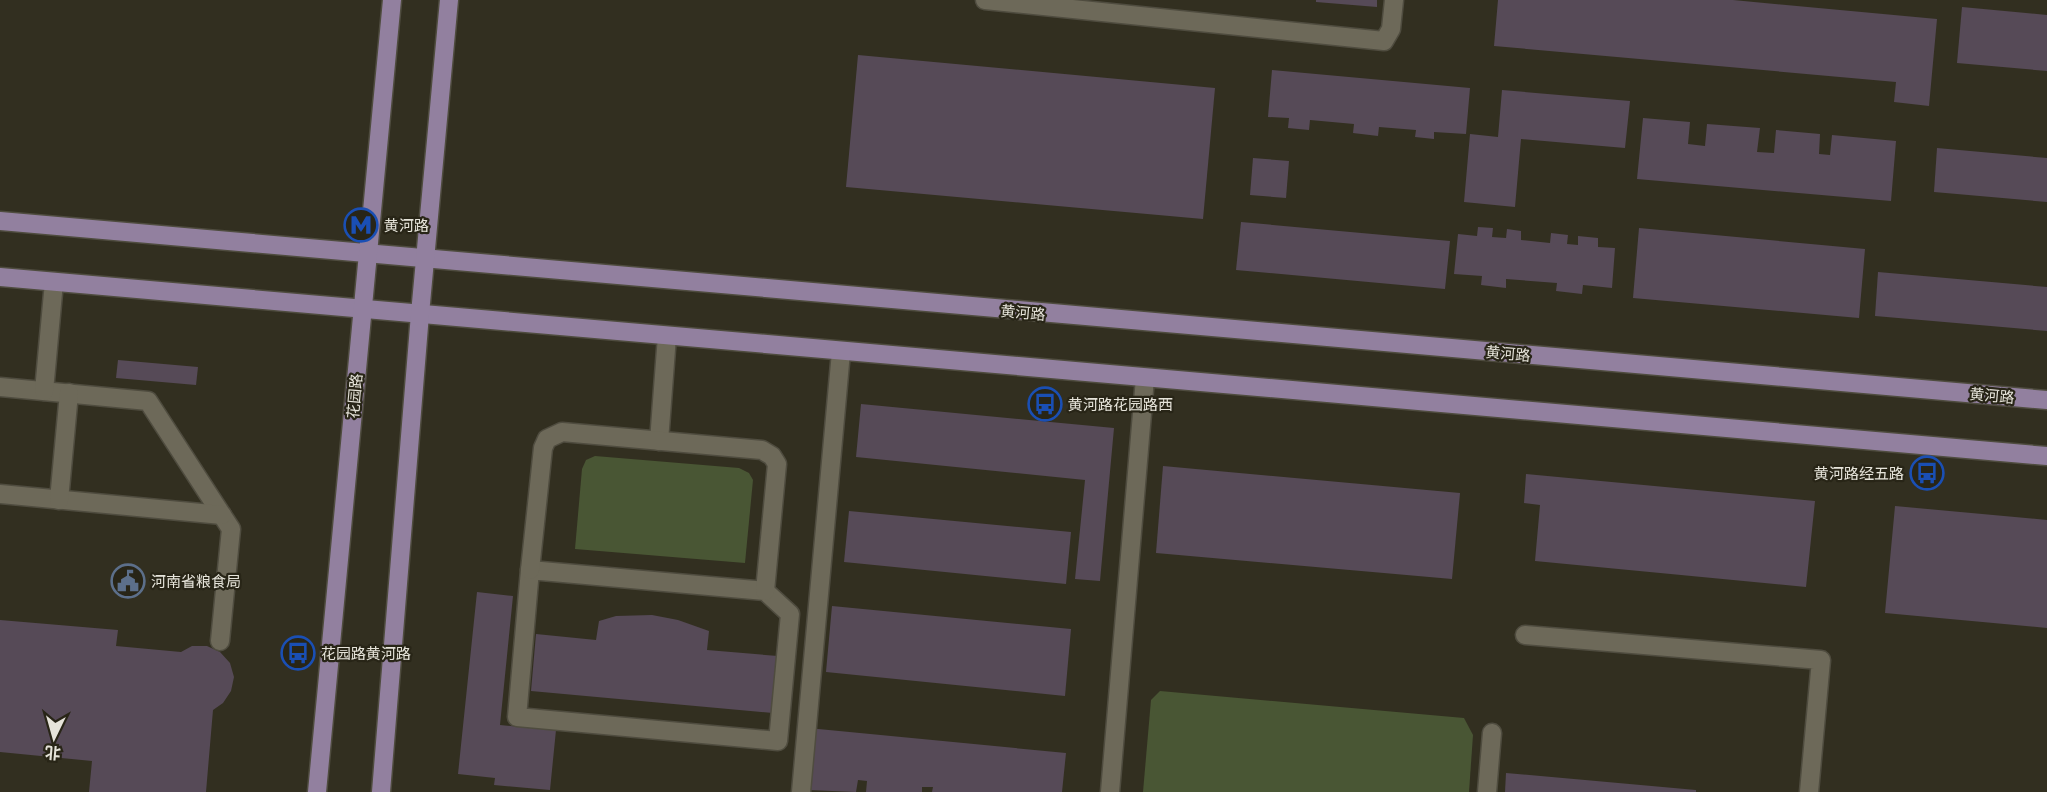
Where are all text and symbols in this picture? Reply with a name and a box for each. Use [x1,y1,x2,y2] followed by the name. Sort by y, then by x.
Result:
[343,207,379,243] metro station icon: 黄河路
[384,215,429,235] place label: 黄河路
[1000,300,1046,324] street label: 黄河路
[1485,341,1531,365] street label: 黄河路
[342,373,366,419] street label: 花园路
[1969,383,2015,407] street label: 黄河路
[1027,386,1063,422] bus stop icon: 黄河路花园路西
[1068,394,1173,414] place label: 黄河路花园路西
[1909,455,1945,491] bus stop icon: 黄河路经五路
[1814,463,1904,483] place label: 黄河路经五路
[110,563,146,599] public building icon: 河南省粮食局
[151,571,241,591] place label: 河南省粮食局
[280,635,316,671] bus stop icon: 花园路黄河路
[321,643,411,663] place label: 花园路黄河路
[24,708,84,768] north arrow
[44,741,62,765] text: 北

